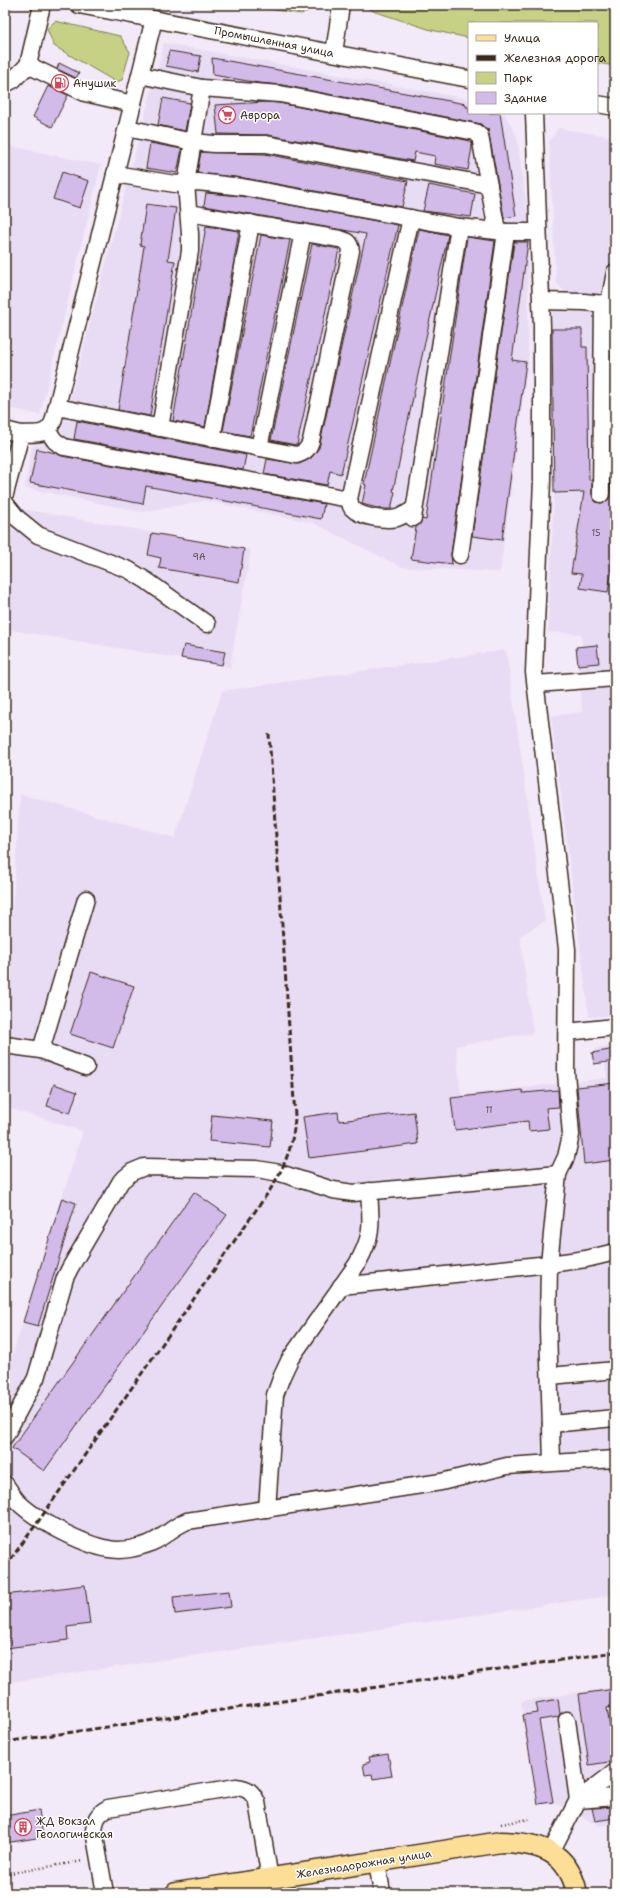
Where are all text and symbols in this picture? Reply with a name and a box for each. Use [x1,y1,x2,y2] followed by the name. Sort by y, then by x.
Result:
[468,22,598,114] legend
[213,23,335,61] street label: Промышленная улица
[504,30,541,46] text: Улица
[504,50,607,66] text: Железная дорога
[504,70,533,86] text: Парк
[50,73,70,93] fuel station icon: Анушик
[73,76,117,91] place label: Анушик
[504,90,548,106] text: Здание
[217,105,237,125] supermarket icon: Аврора
[240,108,280,123] place label: Аврора
[591,527,601,539] house number: 15
[193,551,206,563] house number: 9А
[485,1104,493,1116] house number: 11
[36,1814,113,1842] place label: ЖД Вокзал Геологическая
[13,1817,33,1837] building icon: ЖД Вокзал Геологическая
[295,1846,433,1882] street label: Железнодорожная улица

